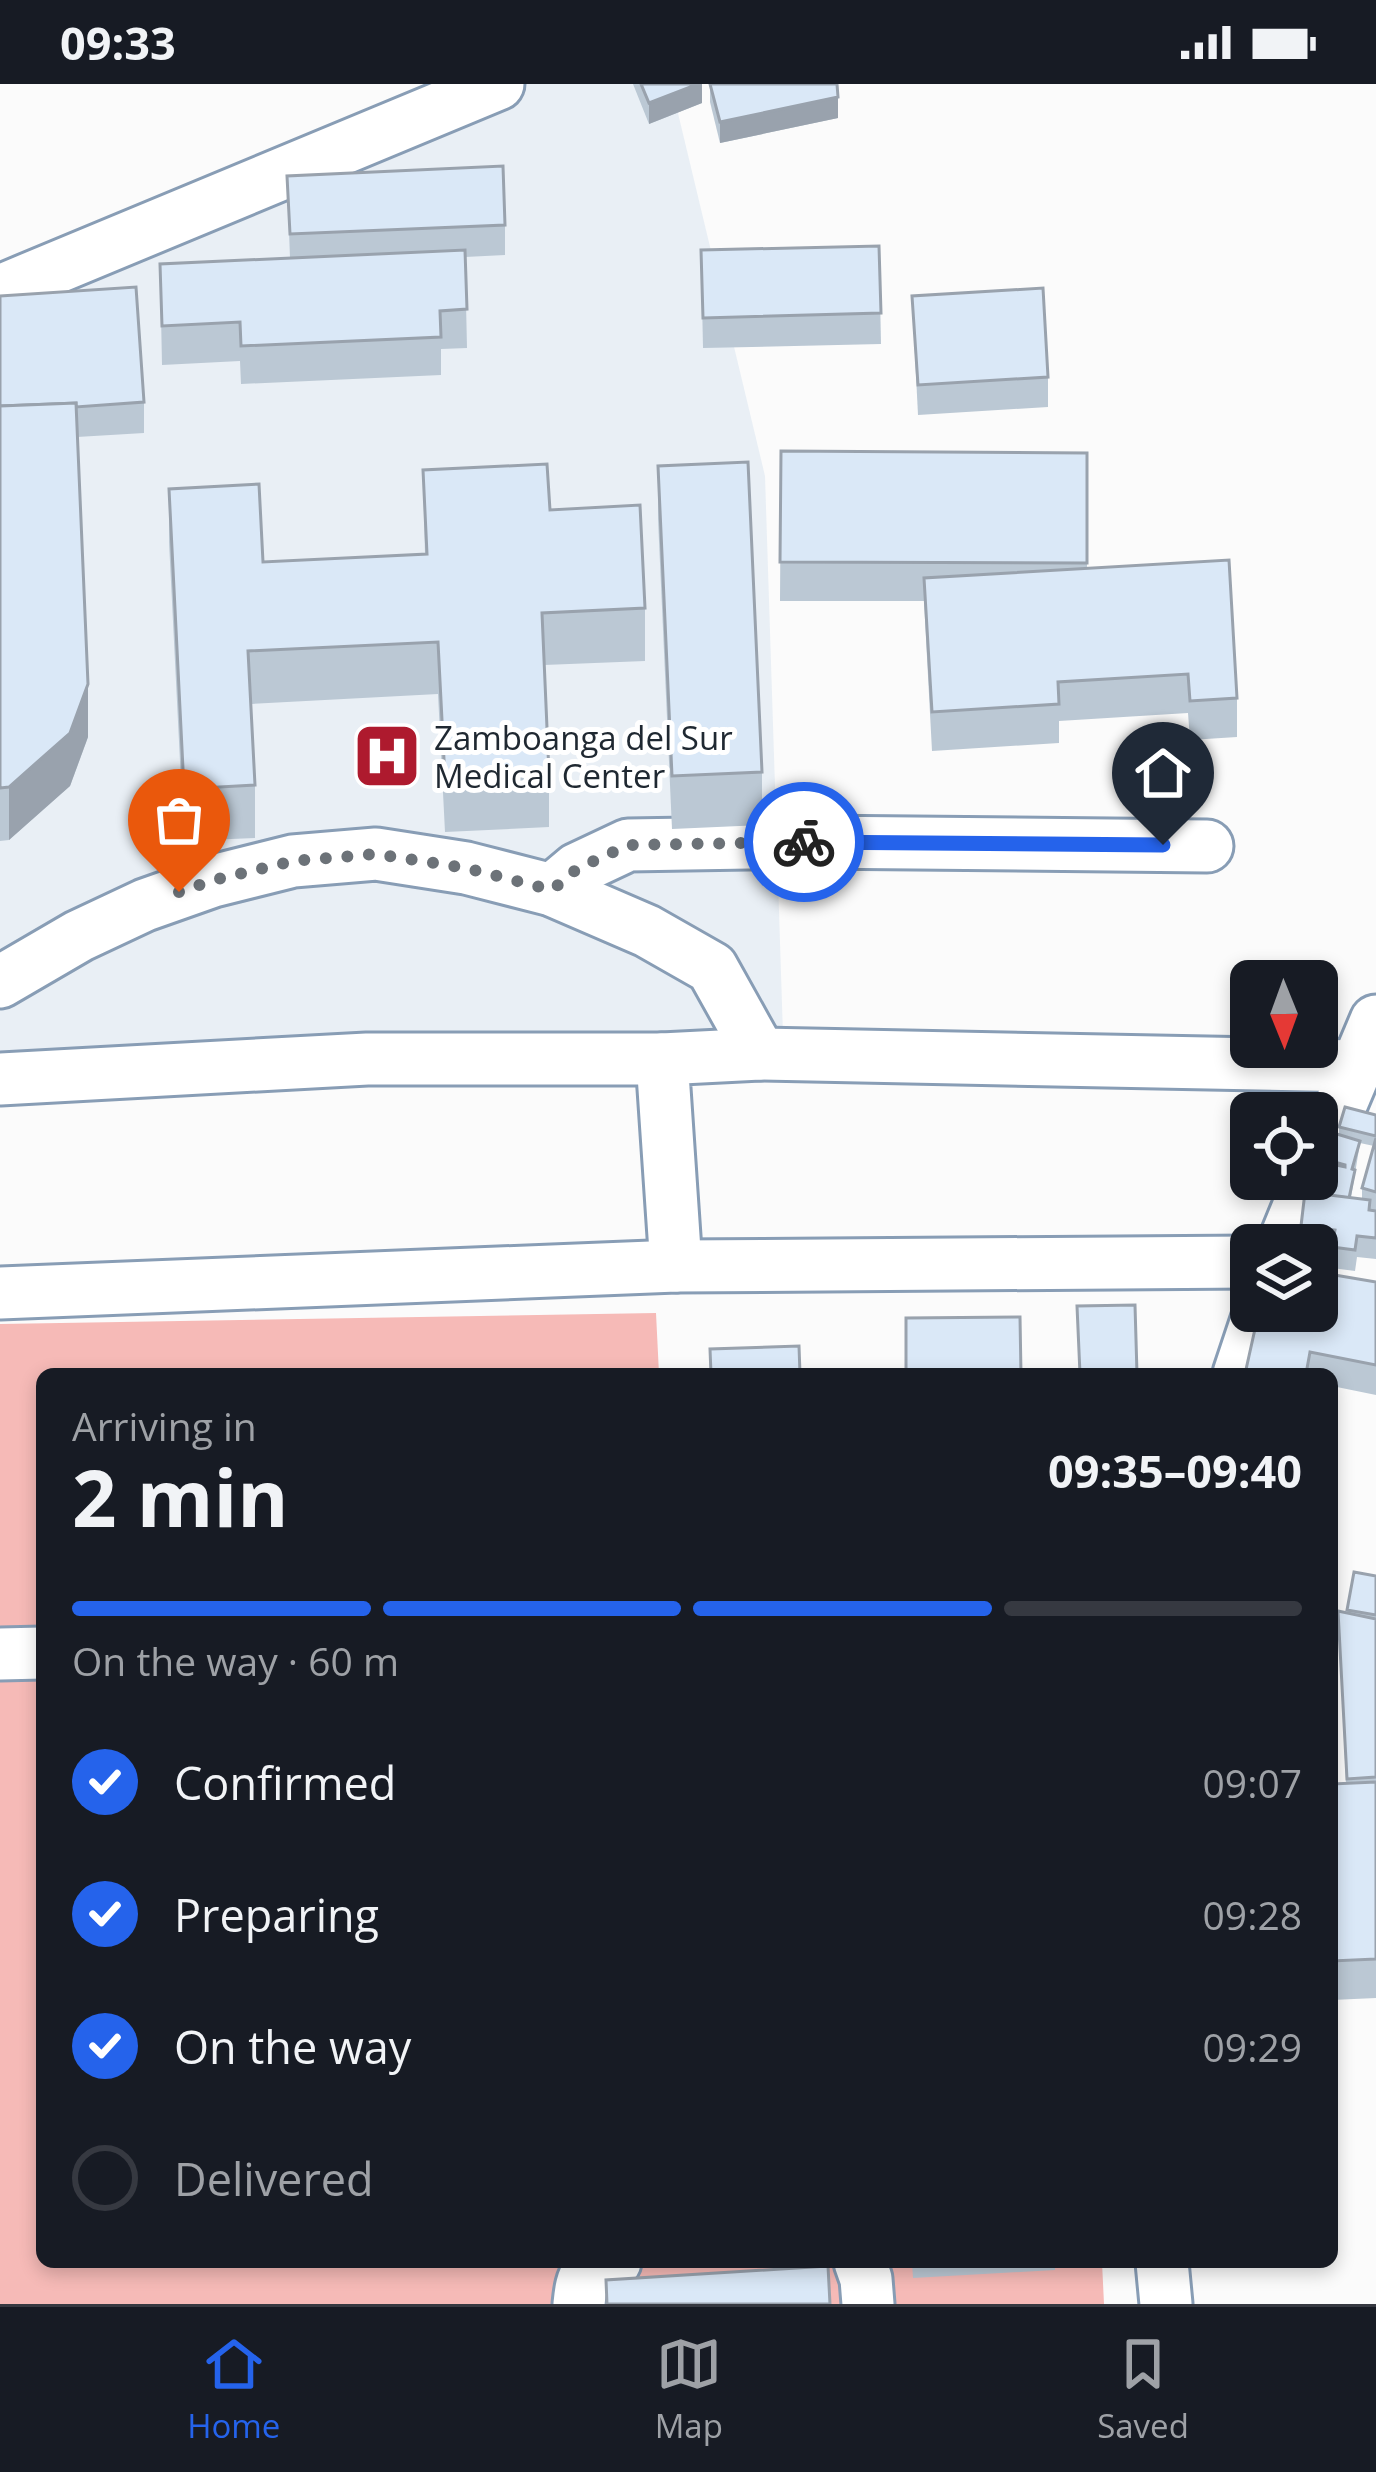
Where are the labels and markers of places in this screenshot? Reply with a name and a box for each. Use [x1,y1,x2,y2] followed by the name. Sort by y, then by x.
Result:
[434,715,733,798] place label: Zamboanga del Sur Medical Center
[352,721,422,791] hospital icon: Zamboanga del Sur Medical Center
[1112,722,1214,845] pin
[128,769,230,892] pin

